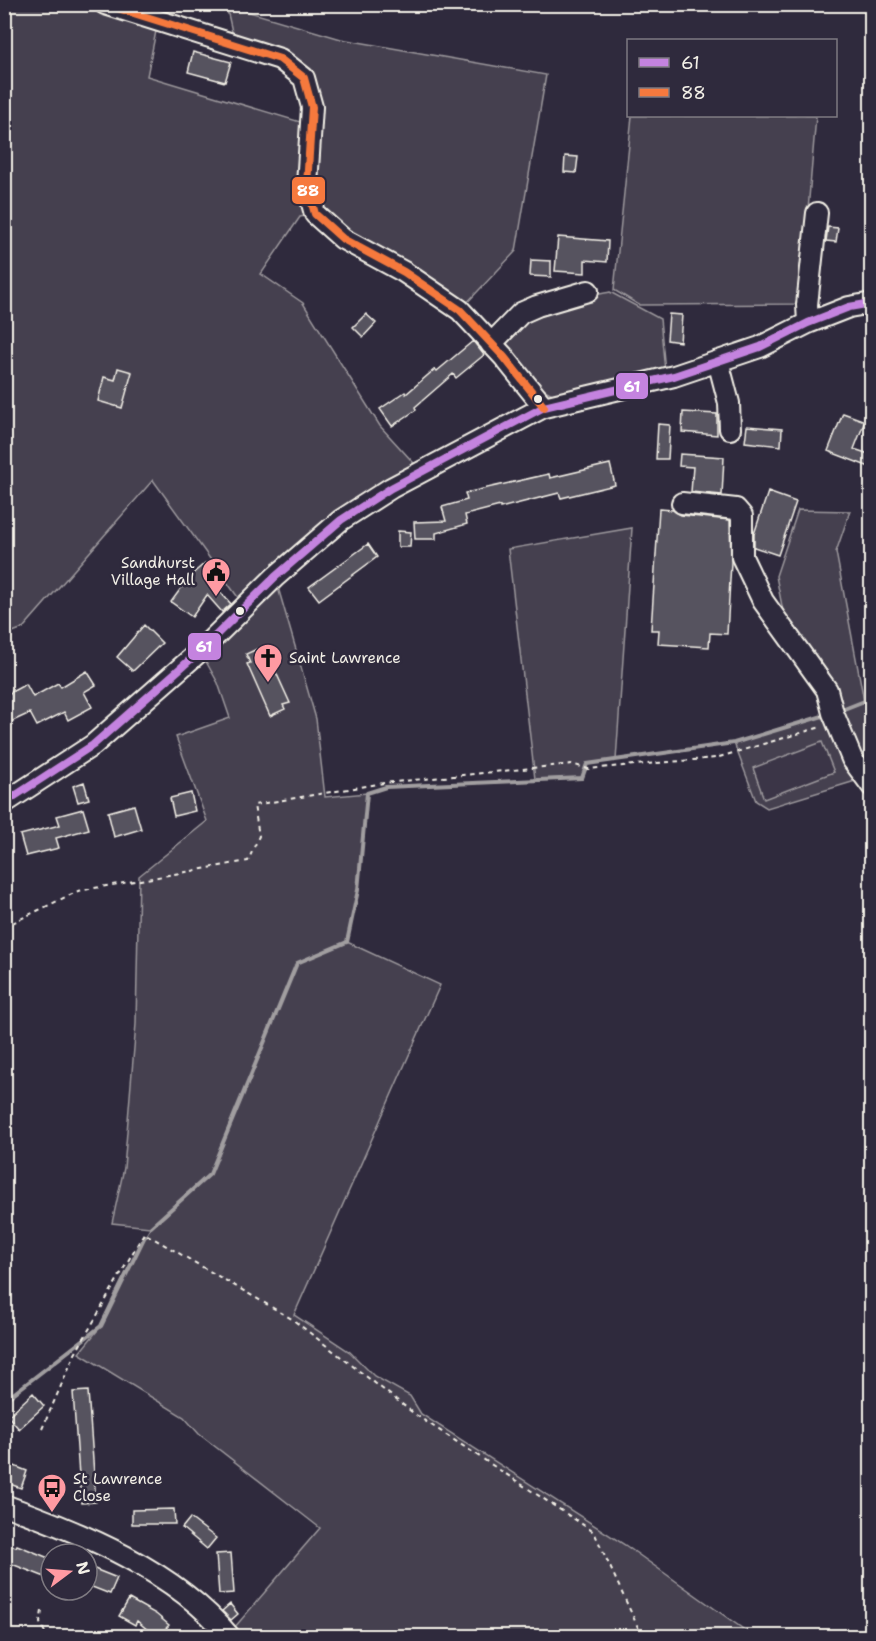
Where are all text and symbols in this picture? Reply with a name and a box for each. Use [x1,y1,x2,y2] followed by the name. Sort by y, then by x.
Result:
[627,39,837,117] legend
[681,51,700,75] text: 61
[681,81,706,105] text: 88
[291,176,326,205] line badge: 88
[297,180,319,201] text: 88
[615,372,649,400] line badge: 61
[623,376,641,397] text: 61
[532,393,544,405] unlabelled marker
[111,553,195,590] place label: Sandhurst Village Hall
[200,556,232,598] public building icon: Sandhurst Village Hall
[234,605,246,617] unlabelled marker
[187,632,222,661] line badge: 61
[195,636,213,657] text: 61
[252,642,284,684] church icon: Saint Lawrence
[289,648,401,668] place label: Saint Lawrence
[73,1469,162,1506] place label: St Lawrence Close
[36,1472,68,1514] bus stop icon: St Lawrence Close
[39,1542,99,1602] north arrow
[71,1559,95,1577] text: N

